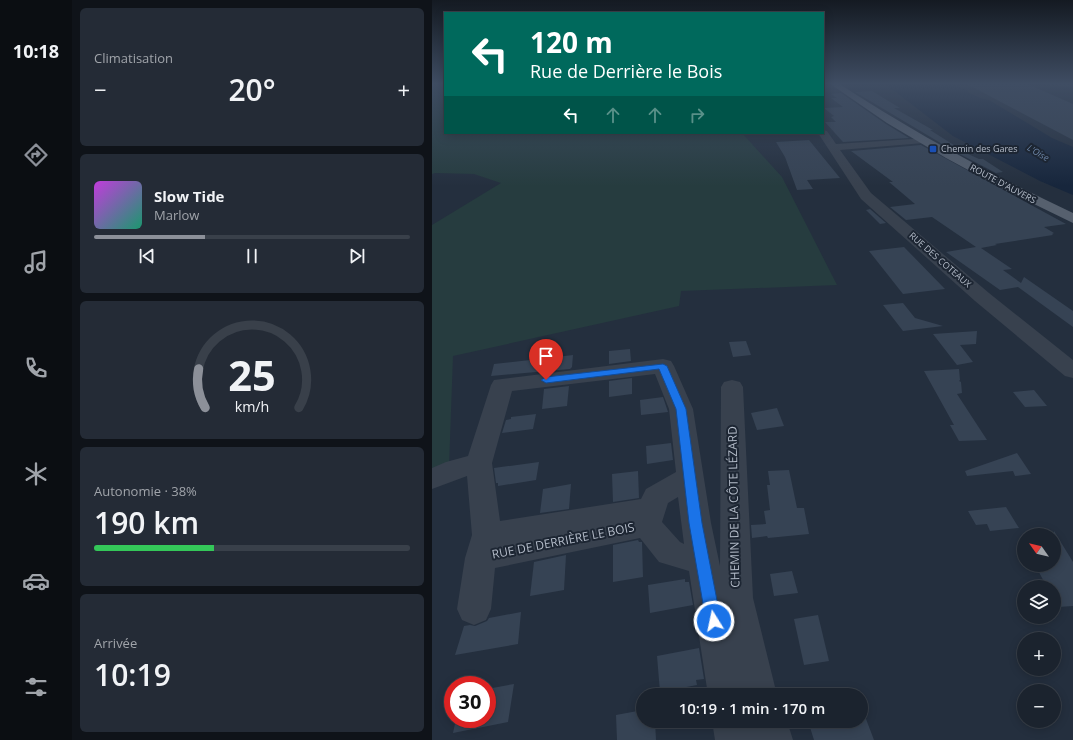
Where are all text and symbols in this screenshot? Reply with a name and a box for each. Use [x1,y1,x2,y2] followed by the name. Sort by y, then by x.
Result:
[530,23,613,61] text: 120 m
[464,28,516,80] icon: left
[13,39,59,63] text: 10:18
[94,49,173,67] text: Climatisation
[530,59,722,83] text: Rue de Derrière le Bois
[228,69,276,110] text: 20°
[94,74,107,104] text: −
[397,74,410,104] text: +
[560,104,582,126] icon: left
[602,104,624,126] icon: ahead
[644,104,666,126] icon: ahead
[686,104,708,126] icon: right
[22,141,50,169] icon: directions
[1025,141,1052,164] water label: L'Oise
[941,142,1017,155] place label: Chemin des Gares
[928,144,938,154] marker: Chemin des Gares
[968,161,1039,206] street label: ROUTE D'AUVERS
[154,186,224,206] text: Slow Tide
[154,206,199,224] text: Marlow
[907,229,975,291] street label: RUE DES COTEAUX
[136,245,158,267] icon: previous
[241,245,263,267] icon: pause
[346,245,368,267] icon: next
[22,248,50,276] icon: music
[529,339,563,380] pin
[535,345,557,367] icon: arrive
[228,347,276,403] text: 25
[22,354,50,382] icon: phone
[235,397,269,416] text: km/h
[724,426,743,588] street label: CHEMIN DE LA CÔTE LÉZARD
[22,460,50,488] icon: climate
[94,482,197,500] text: Autonomie · 38%
[94,502,199,543] text: 190 km
[490,518,636,563] street label: RUE DE DERRIÈRE LE BOIS
[1017,528,1061,572] north arrow
[1017,528,1061,728] map controls
[22,567,50,595] icon: car
[1017,580,1061,624] button: layers
[693,600,735,642] position arrow
[1017,632,1061,676] button: +
[94,634,137,652] text: Arrivée
[94,654,171,695] text: 10:19
[22,673,50,701] icon: filters
[444,676,496,728] speed limit sign: 30
[1017,684,1061,728] button: −
[679,698,825,718] text: 10:19 · 1 min · 170 m

